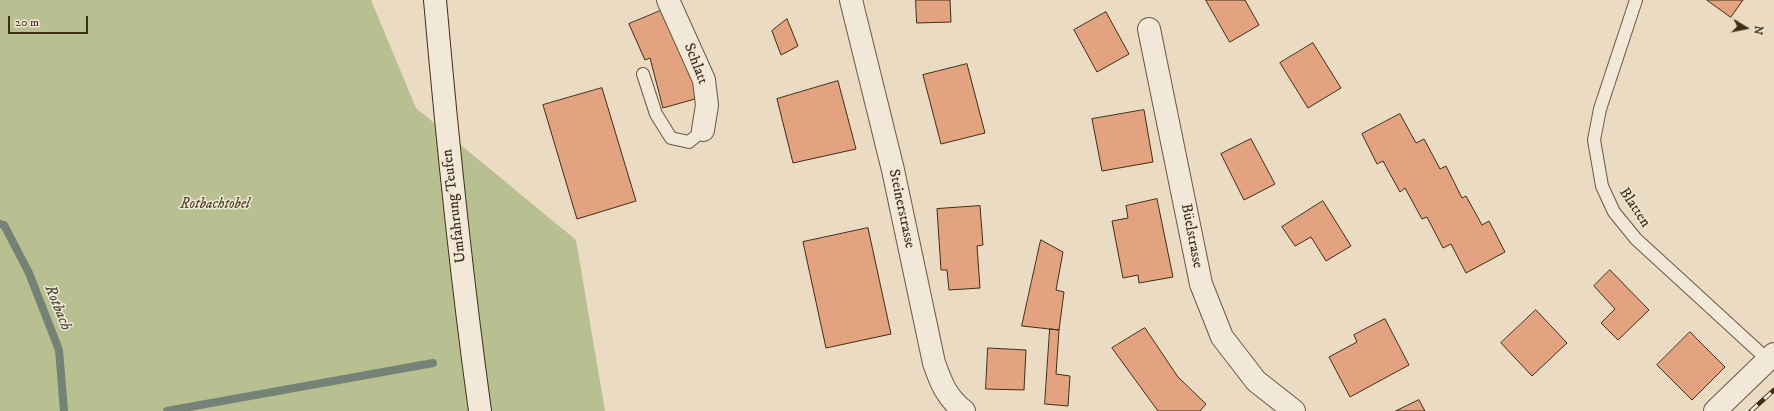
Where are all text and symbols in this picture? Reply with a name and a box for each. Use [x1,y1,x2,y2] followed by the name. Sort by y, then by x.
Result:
[10,8,90,34] scale bar
[1726,8,1766,48] north arrow
[15,15,39,30] text: 20 m
[1750,24,1765,36] text: N
[679,41,711,87] street label: Schlatt
[439,148,471,264] street label: Umfahrung Teufen
[884,168,918,250] street label: Steinerstrasse
[1614,185,1654,231] street label: Blatten
[180,196,250,214] park label: Rotbachtobel
[1176,202,1206,270] street label: Büelstrasse
[39,282,75,334] water label: Rotbach

